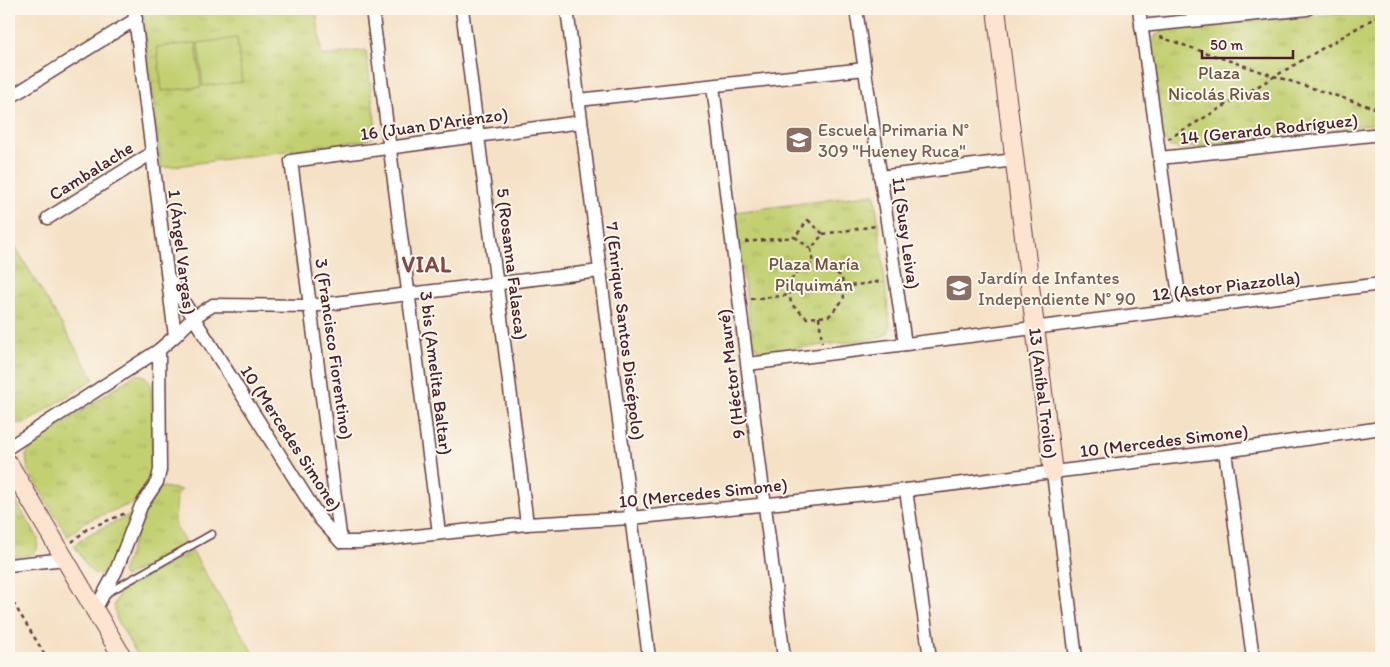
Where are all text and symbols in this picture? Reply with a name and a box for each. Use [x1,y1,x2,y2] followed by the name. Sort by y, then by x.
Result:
[1202,28,1294,60] scale bar
[1210,36,1243,54] text: 50 m
[1168,62,1270,105] park label: Plaza Nicolás Rivas
[359,103,509,145] street label: 16 (Juan D'Arienzo)
[1179,109,1359,149] street label: 14 (Gerardo Rodríguez)
[818,119,969,162] place label: Escuela Primaria N° 309 "Hueney Ruca"
[784,125,814,155] school or university icon: Escuela Primaria N° 309 "Hueney Ruca"
[45,137,137,205] street label: Cambalache
[887,176,925,290] street label: 11 (Susy Leiva)
[492,187,532,341] street label: 5 (Rosanna Falasca)
[163,188,201,316] street label: 1 (Ángel Vargas)
[601,221,649,441] street label: 7 (Enrique Santos Discépolo)
[402,251,452,278] district label: VIAL
[769,253,860,296] park label: Plaza María Pilquimán
[310,257,358,441] street label: 3 (Francisco Fiorentino)
[1151,266,1301,306] street label: 12 (Astor Piazzolla)
[978,267,1136,310] place label: Jardín de Infantes Independiente N° 90
[944,273,974,303] school or university icon: Jardín de Infantes Independiente N° 90
[415,290,457,456] street label: 3 bis (Amelita Baltar)
[712,308,750,440] street label: 9 (Héctor Mauré)
[1024,326,1062,460] street label: 13 (Aníbal Troilo)
[236,361,346,515] street label: 10 (Mercedes Simone)
[1078,420,1250,462] street label: 10 (Mercedes Simone)
[618,473,788,513] street label: 10 (Mercedes Simone)

